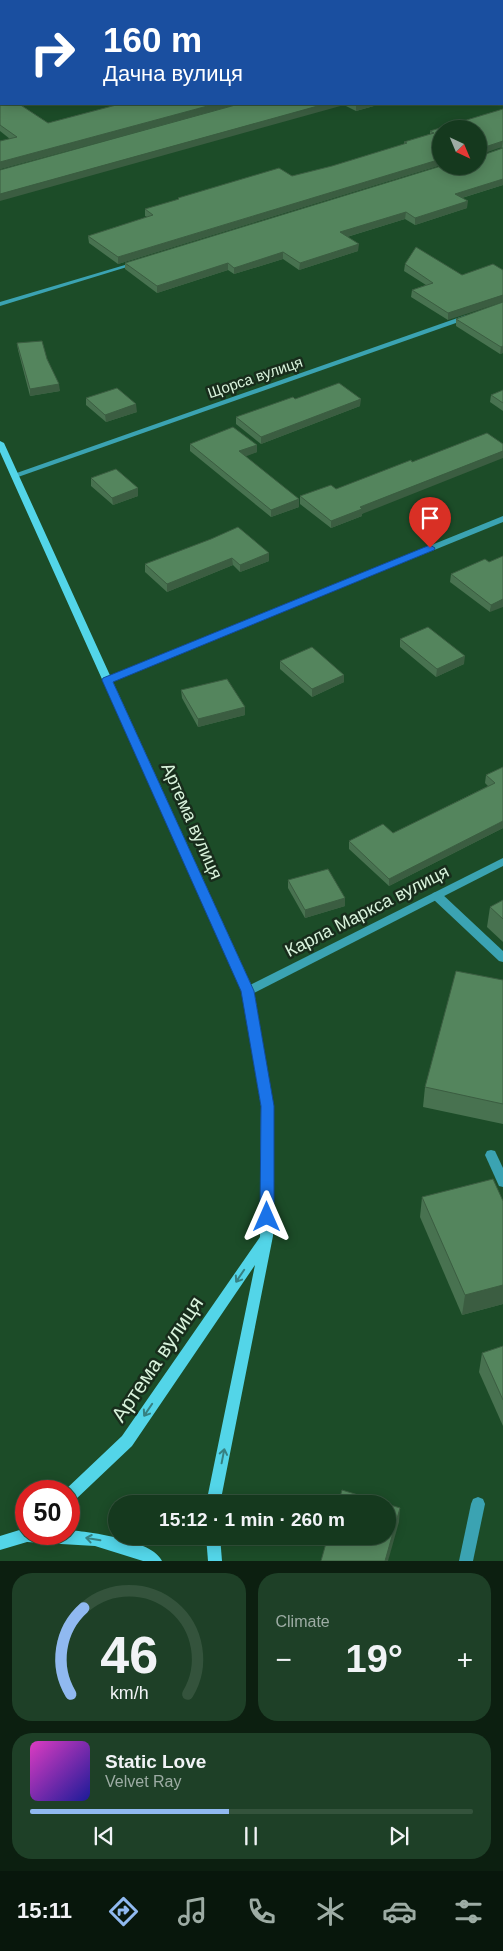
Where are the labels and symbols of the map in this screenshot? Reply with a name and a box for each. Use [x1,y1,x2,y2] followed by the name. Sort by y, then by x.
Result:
[432,120,488,175] north arrow
[205,353,305,401] street label: Щорса вулиця
[409,497,451,548] pin
[157,760,227,882] street label: Артема вулиця
[282,861,452,961] street label: Карла Маркса вулиця
[240,1190,292,1242] position arrow
[235,1269,245,1283] one-way arrow
[107,1292,207,1426] street label: Артема вулиця
[143,1403,153,1417] one-way arrow
[218,1448,228,1464] one-way arrow
[15,1480,80,1545] speed limit sign: 50
[85,1534,101,1544] one-way arrow

